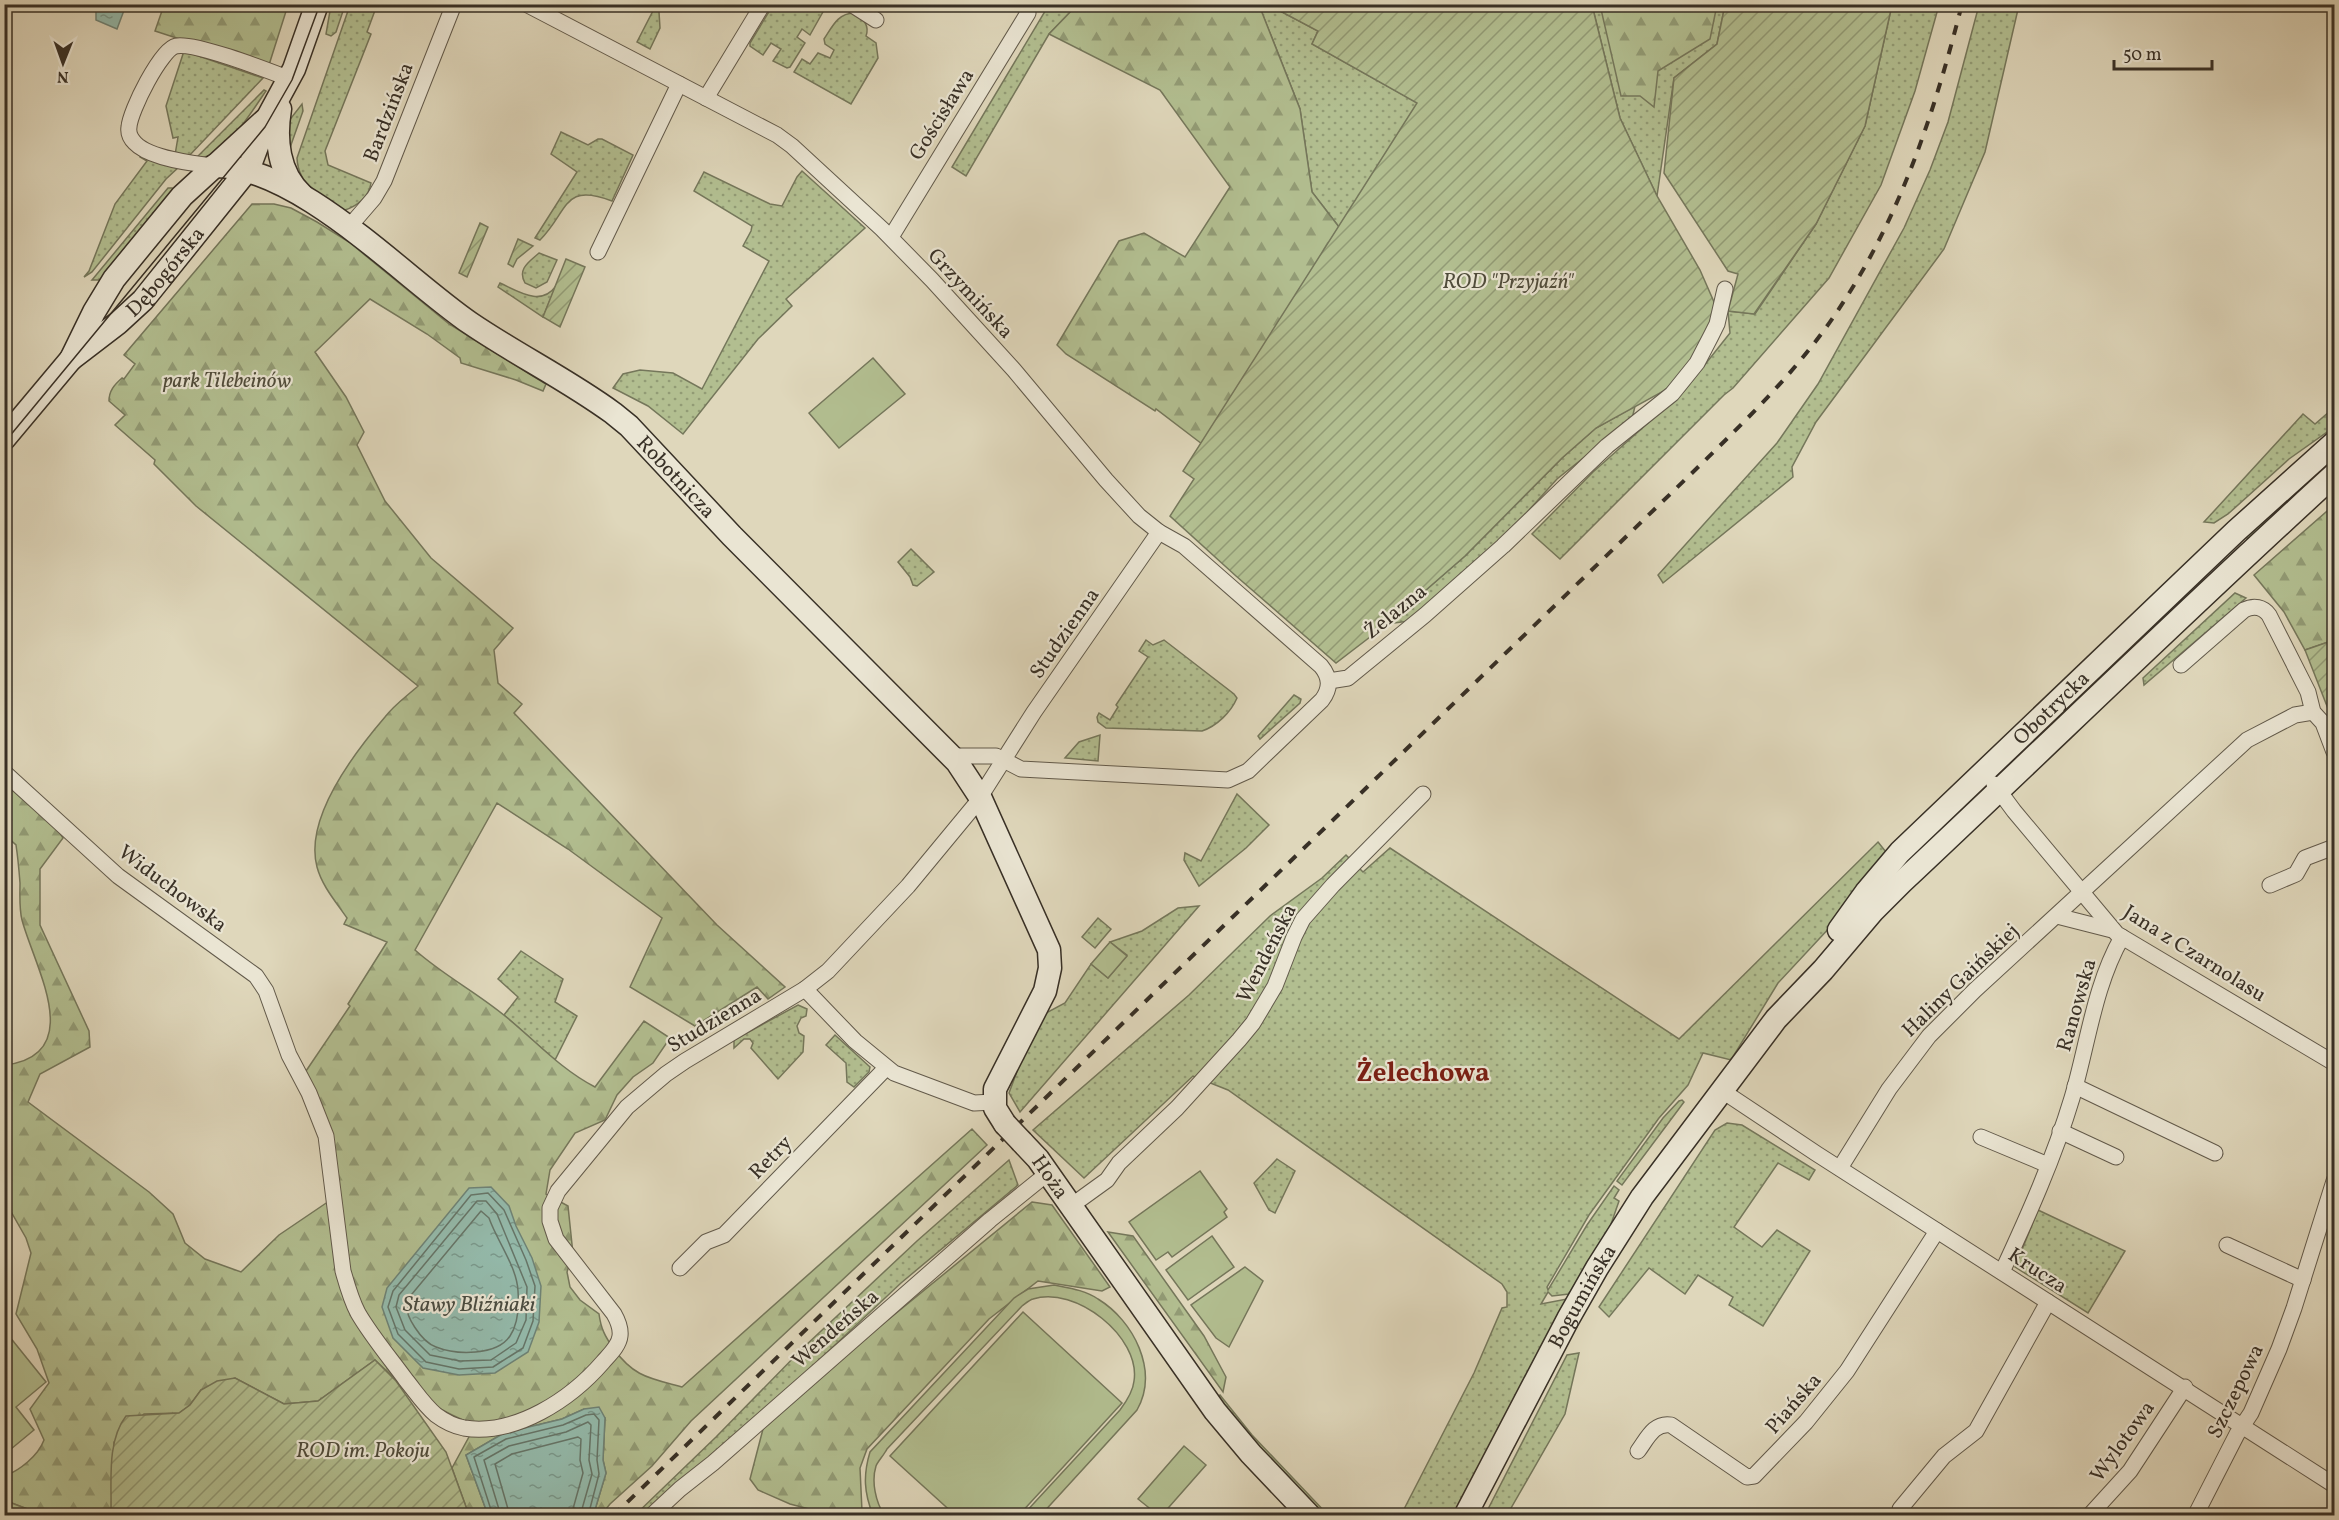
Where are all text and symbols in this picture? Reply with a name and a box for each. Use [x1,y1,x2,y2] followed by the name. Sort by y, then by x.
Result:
[33,33,93,93] north arrow
[2114,33,2212,71] scale bar
[2123,43,2162,68] text: 50 m
[357,59,422,166] street label: Bardzińska
[903,63,982,166] street label: Gościsława
[56,65,69,87] text: N
[120,221,212,325] street label: Dębogórska
[920,242,1020,346] street label: Grzymińska
[1442,268,1575,297] park label: ROD "Przyjaźń"
[163,367,291,396] park label: park Tilebeinów
[629,430,722,526] street label: Robotnicza
[1358,578,1434,647] street label: Żelazna
[1023,583,1107,685] street label: Studzienna
[2007,665,2097,752] street label: Obotrycka
[111,839,233,940] street label: Widuchowska
[1230,899,1305,1008] street label: Wendeńska
[2117,899,2271,1010] street label: Jana z Czarnolasu
[1896,918,2026,1045] street label: Haliny Gaińskiej
[2050,956,2105,1055] street label: Ranowska
[662,982,767,1061] street label: Studzienna
[1356,1055,1490,1093] district label: Żelechowa
[743,1129,800,1187] street label: Retry
[1024,1150,1075,1206] street label: Hoża
[1542,1239,1624,1354] street label: Bogumińska
[2002,1241,2072,1301] street label: Krucza
[786,1283,886,1375] street label: Wendeńska
[403,1290,536,1321] water label: Stawy Bliźniaki
[2201,1340,2272,1444] street label: Szczepowa
[1759,1367,1829,1441] street label: Piańska
[2084,1395,2163,1488] street label: Wylotowa
[296,1437,430,1466] park label: ROD im. Pokoju

